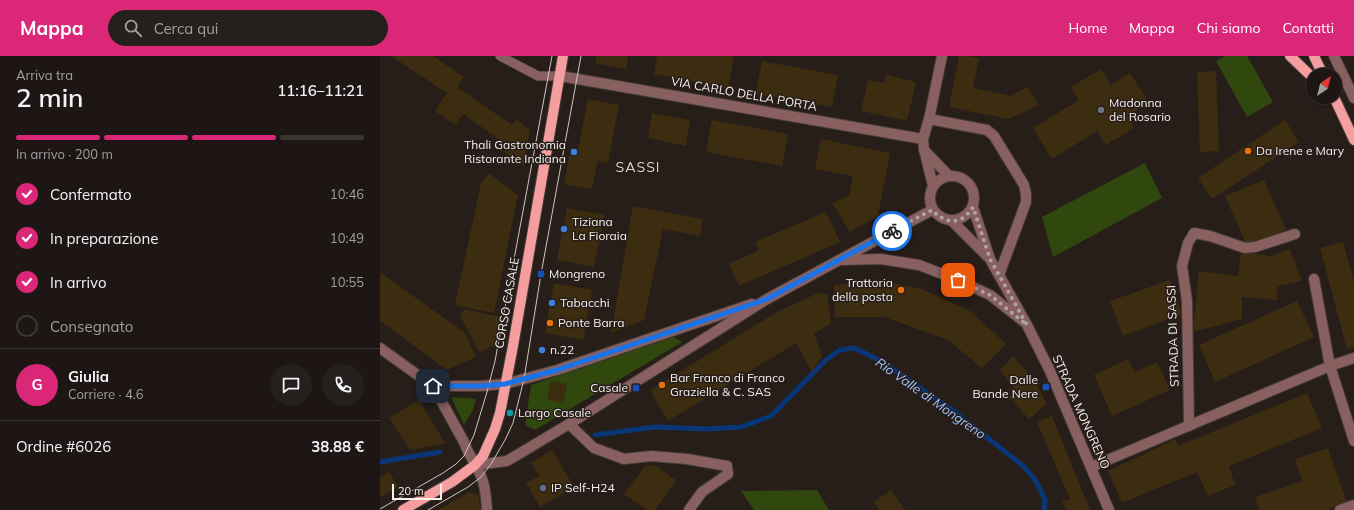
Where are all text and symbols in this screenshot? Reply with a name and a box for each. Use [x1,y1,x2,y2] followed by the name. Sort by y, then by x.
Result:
[108,10,388,46] search box
[20,16,84,40] text: Mappa
[122,17,144,39] icon: search
[154,19,218,38] text: Cerca qui
[1068,19,1107,37] text: Home
[1129,19,1175,37] text: Mappa
[1197,19,1260,37] text: Chi siamo
[1282,19,1334,37] text: Contatti
[16,67,73,83] text: Arriva tra
[1306,68,1342,104] north arrow
[1306,68,1342,104] map controls
[670,73,818,114] street label: VIA CARLO DELLA PORTA
[16,81,84,114] text: 2 min
[277,81,364,100] text: 11:16–11:21
[1109,95,1171,124] place label: Madonna del Rosario
[1096,105,1106,115] marker: Madonna del Rosario
[464,137,566,166] place label: Thali Gastronomia Ristorante Indiana
[1256,143,1345,158] place label: Da Irene e Mary
[16,146,113,162] text: In arrivo · 200 m
[1243,146,1253,156] marker: Da Irene e Mary
[569,147,579,157] marker: Thali Gastronomia Ristorante Indiana
[616,158,660,176] district label: SASSI
[16,183,38,205] icon: check
[50,185,131,204] text: Confermato
[330,186,364,202] text: 10:46
[872,211,912,251] courier
[572,214,627,243] place label: Tiziana La Fioraia
[881,220,903,242] icon: bike
[559,224,569,234] marker: Tiziana La Fioraia
[16,227,38,249] icon: check
[50,229,158,248] text: In preparazione
[330,230,364,246] text: 10:49
[491,256,522,350] street label: CORSO CASALE
[941,263,975,297] pin
[549,266,605,281] place label: Mongreno
[536,269,546,279] marker: Mongreno
[947,269,969,291] icon: bag
[16,271,38,293] icon: check
[50,273,106,292] text: In arrivo
[330,274,364,290] text: 10:55
[832,275,893,304] place label: Trattoria della posta
[896,285,906,295] marker: Trattoria della posta
[1163,285,1182,387] street label: STRADA DI SASSI
[560,295,610,310] place label: Tabacchi
[547,298,557,308] marker: Tabacchi
[558,315,624,330] place label: Ponte Barra
[50,317,133,336] text: Consegnato
[545,318,555,328] marker: Ponte Barra
[550,342,574,357] place label: n.22
[537,345,547,355] marker: n.22
[1050,352,1113,471] street label: STRADA MONGRENO
[873,354,989,442] water label: Rio Valle di Mongreno
[270,364,312,406] button: chat
[322,364,364,406] button: phone
[68,367,109,386] text: Giulia
[416,369,450,403] pin
[670,370,785,399] place label: Bar Franco di Franco Graziella & C. SAS
[972,372,1038,401] place label: Dalle Bande Nere
[31,375,43,394] text: G
[422,375,444,397] icon: home
[590,380,628,395] place label: Casale
[657,380,667,390] marker: Bar Franco di Franco Graziella & C. SAS
[1041,382,1051,392] marker: Dalle Bande Nere
[631,383,641,393] marker: Casale
[68,386,144,402] text: Corriere · 4.6
[518,405,591,420] place label: Largo Casale
[505,408,515,418] marker: Largo Casale
[16,437,111,456] text: Ordine #6026
[311,437,364,456] text: 38.88 €
[551,480,615,495] place label: IP Self-H24
[392,482,442,501] scale bar
[538,483,548,493] marker: IP Self-H24
[398,484,424,498] text: 20 m

